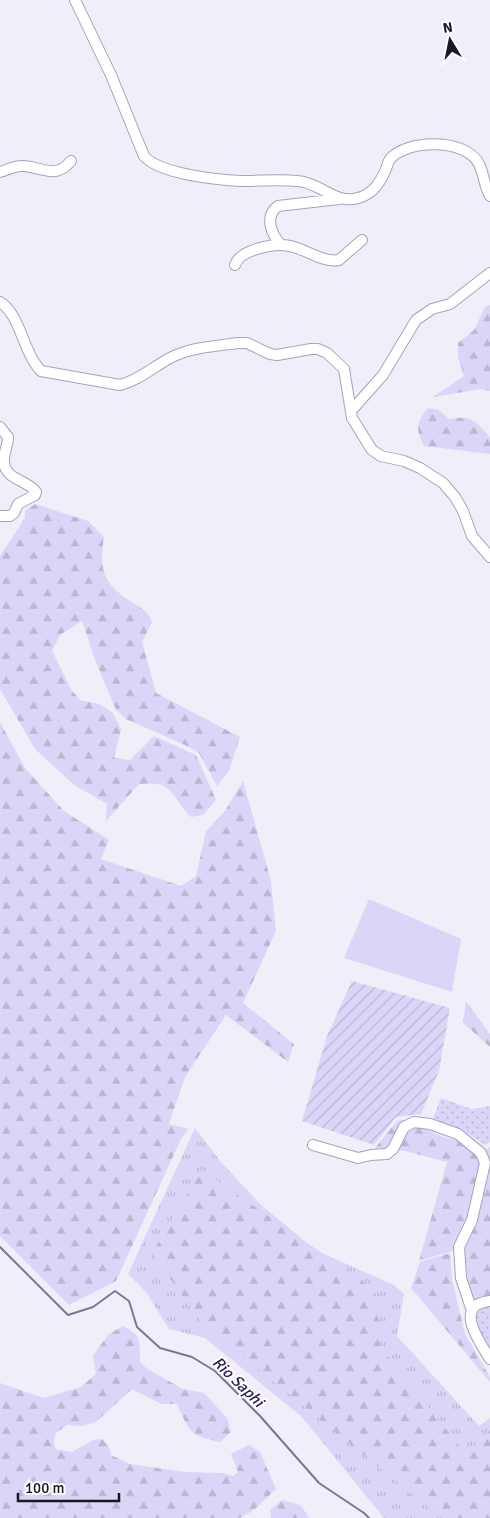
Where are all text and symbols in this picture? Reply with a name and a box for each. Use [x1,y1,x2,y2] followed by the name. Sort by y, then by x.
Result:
[425,15,475,65] north arrow
[442,18,454,37] text: N
[208,1352,269,1413] water label: Rio Saphi
[18,1470,119,1502] scale bar
[25,1479,65,1497] text: 100 m

